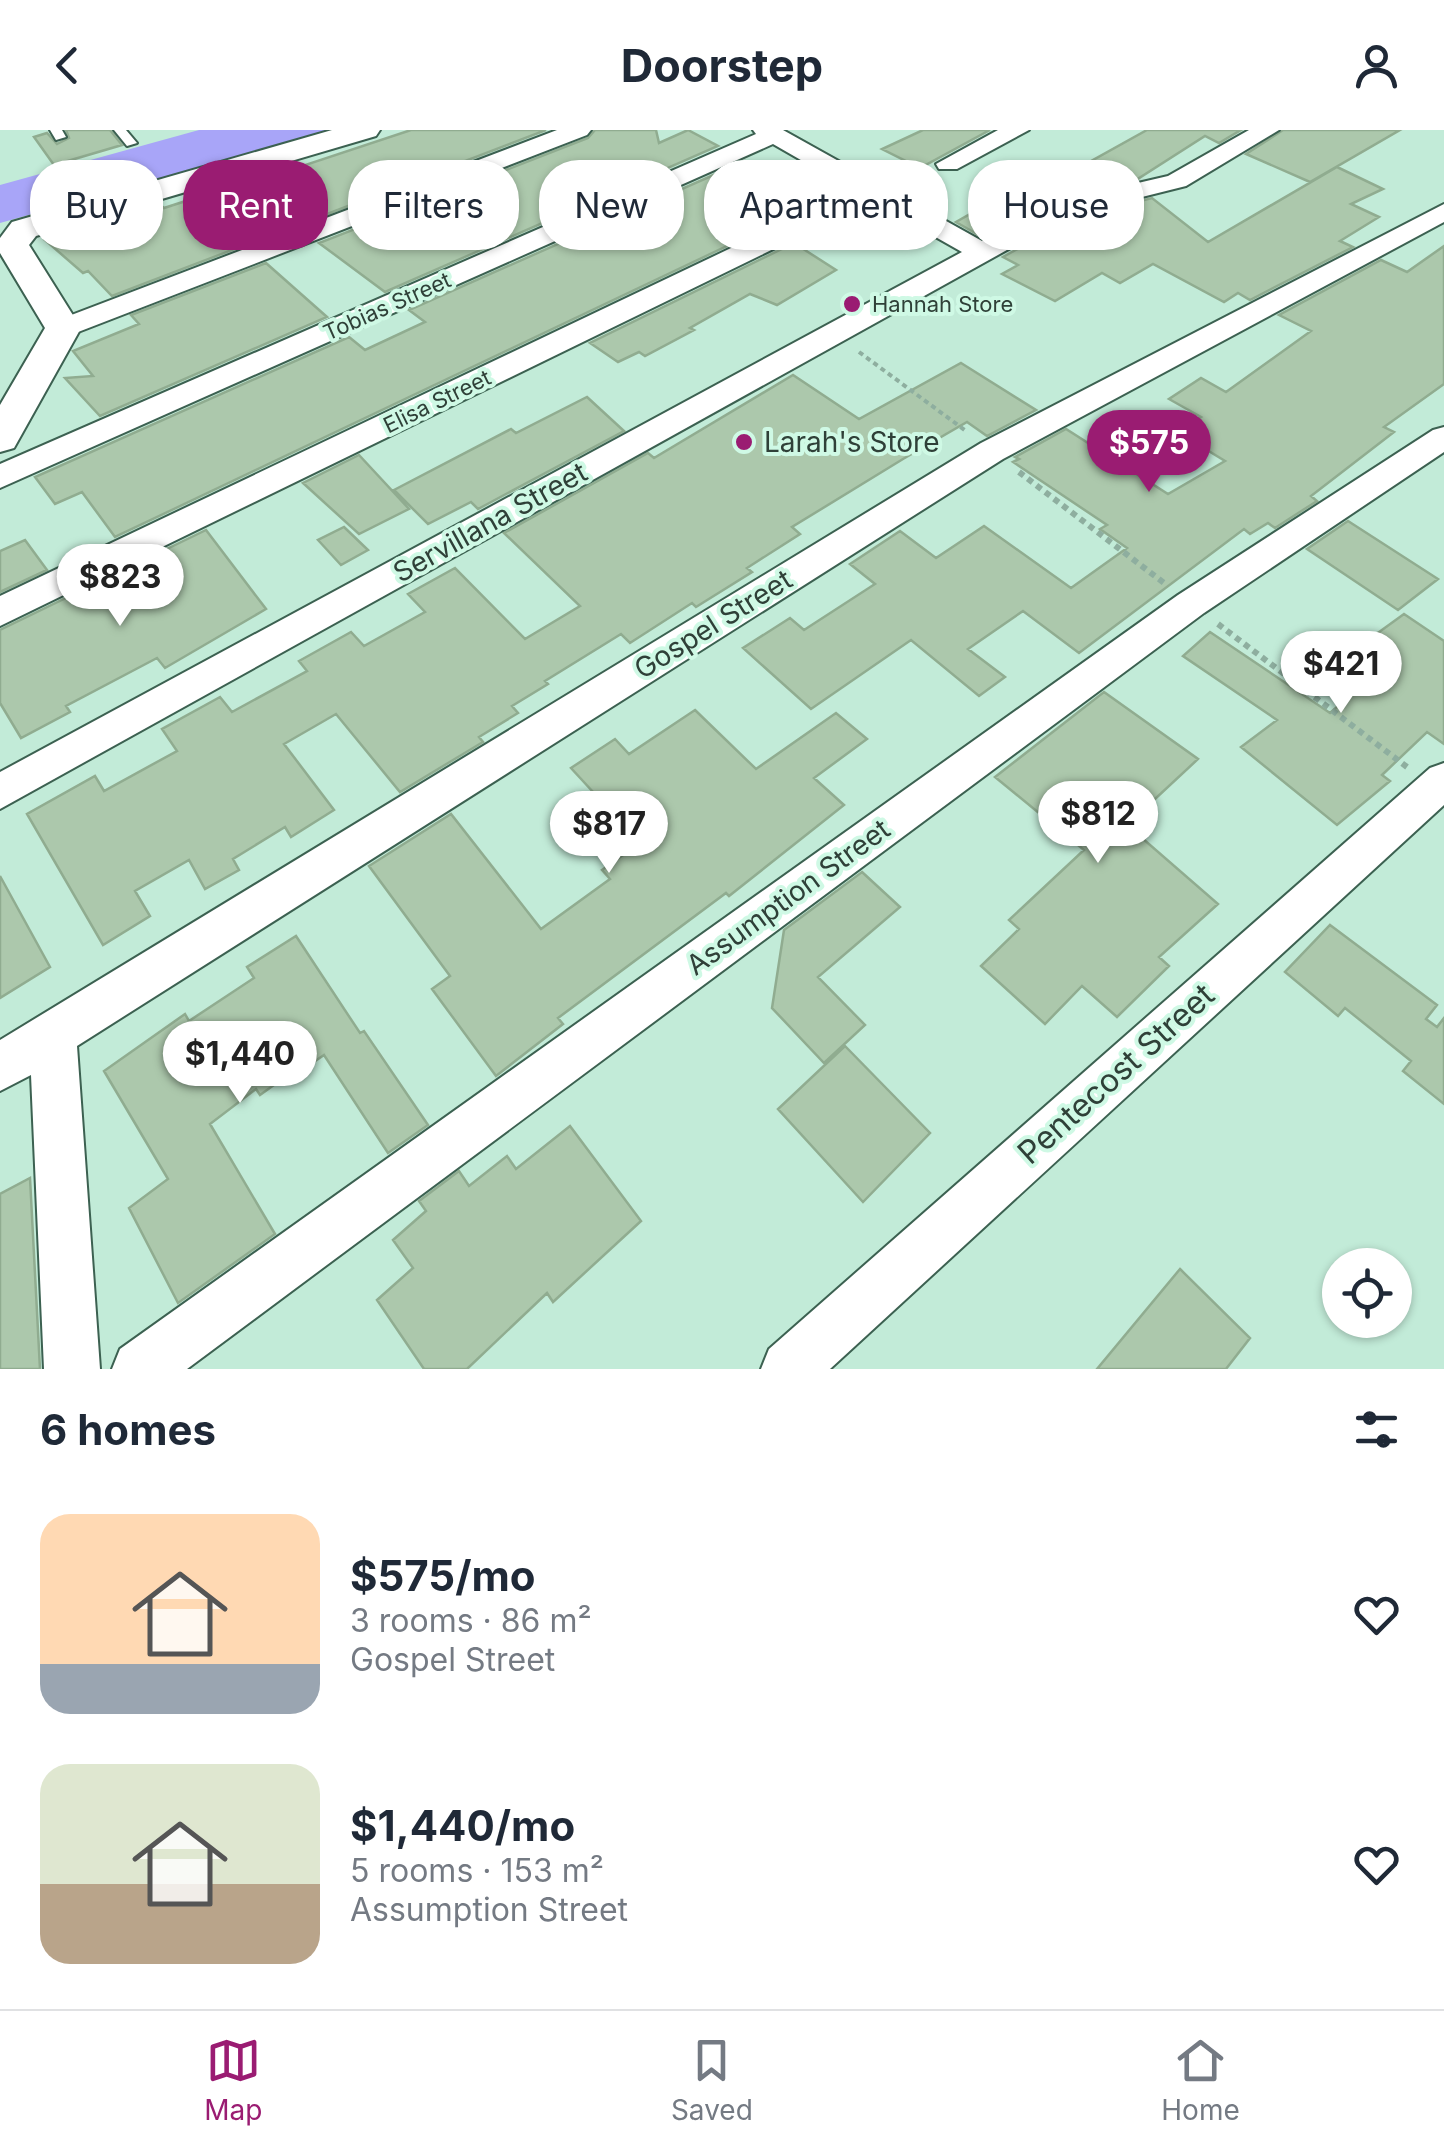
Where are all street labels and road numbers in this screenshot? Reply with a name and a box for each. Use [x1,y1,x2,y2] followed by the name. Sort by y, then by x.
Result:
[319,266,455,346] street label: Tobias Street
[379,364,495,438] street label: Elisa Street
[387,455,593,589] street label: Servillana Street
[628,562,798,686] street label: Gospel Street
[680,812,896,982] street label: Assumption Street
[1009,975,1222,1172] street label: Pentecost Street

